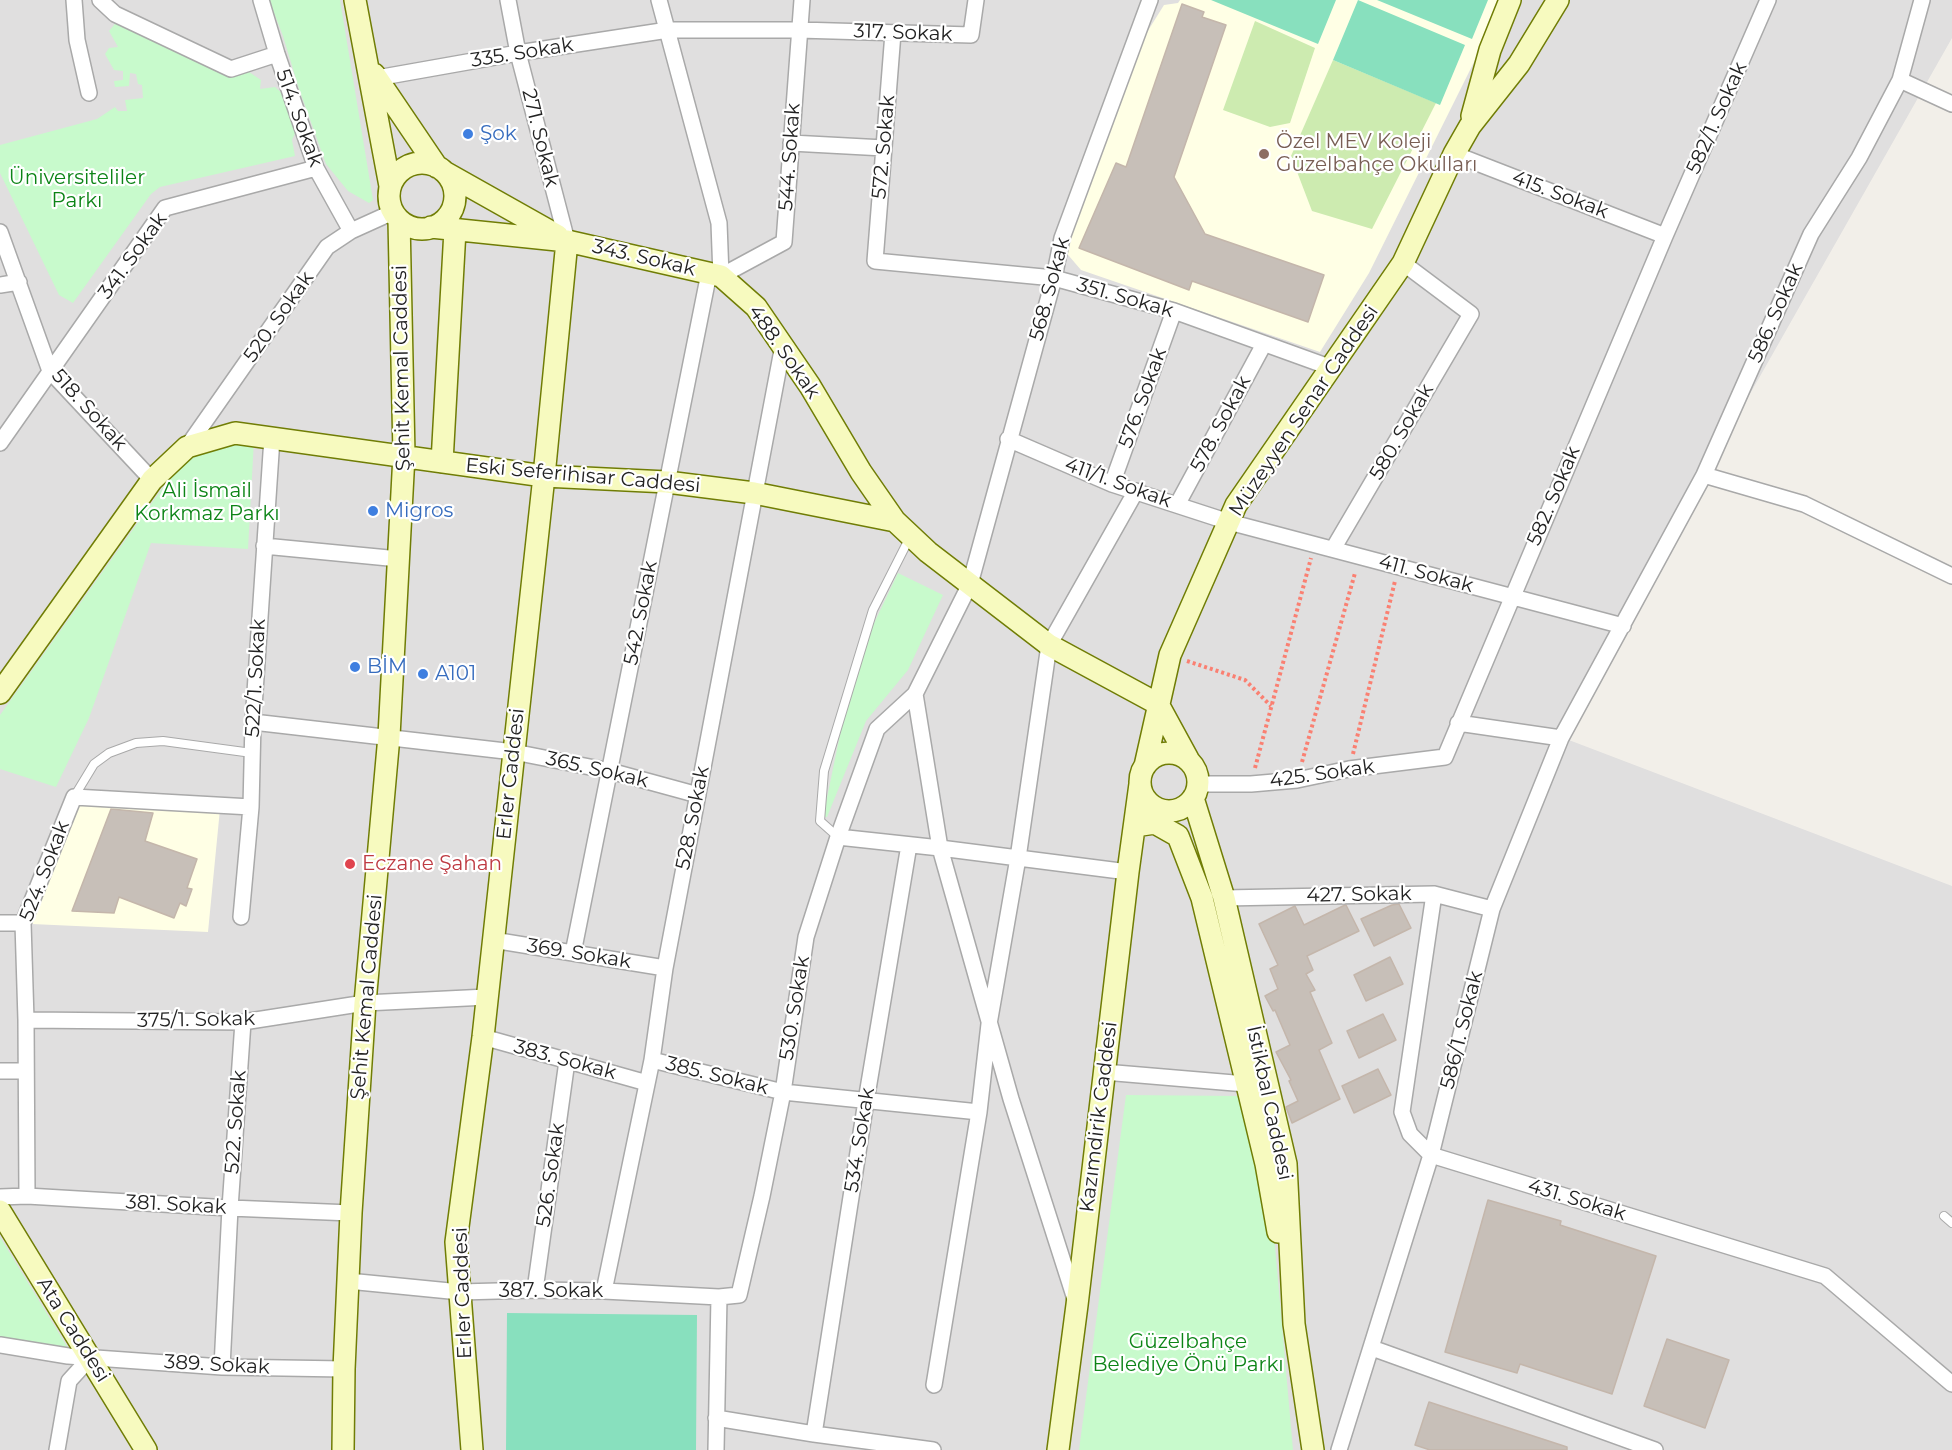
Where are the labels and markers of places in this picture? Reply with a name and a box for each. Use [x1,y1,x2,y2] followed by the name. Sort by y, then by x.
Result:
[480,122,517,146] place label: Şok
[461,127,475,141] marker: Şok
[1276,130,1477,177] place label: Özel MEV Koleji Güzelbahçe Okulları
[1257,147,1271,161] marker: Özel MEV Koleji Güzelbahçe Okulları
[385,499,453,523] place label: Migros
[366,504,380,518] marker: Migros
[367,655,407,679] place label: BİM
[348,660,362,674] marker: BİM
[435,662,476,686] place label: A101
[416,667,430,681] marker: A101
[362,852,502,876] place label: Eczane Şahan
[343,857,357,871] marker: Eczane Şahan

